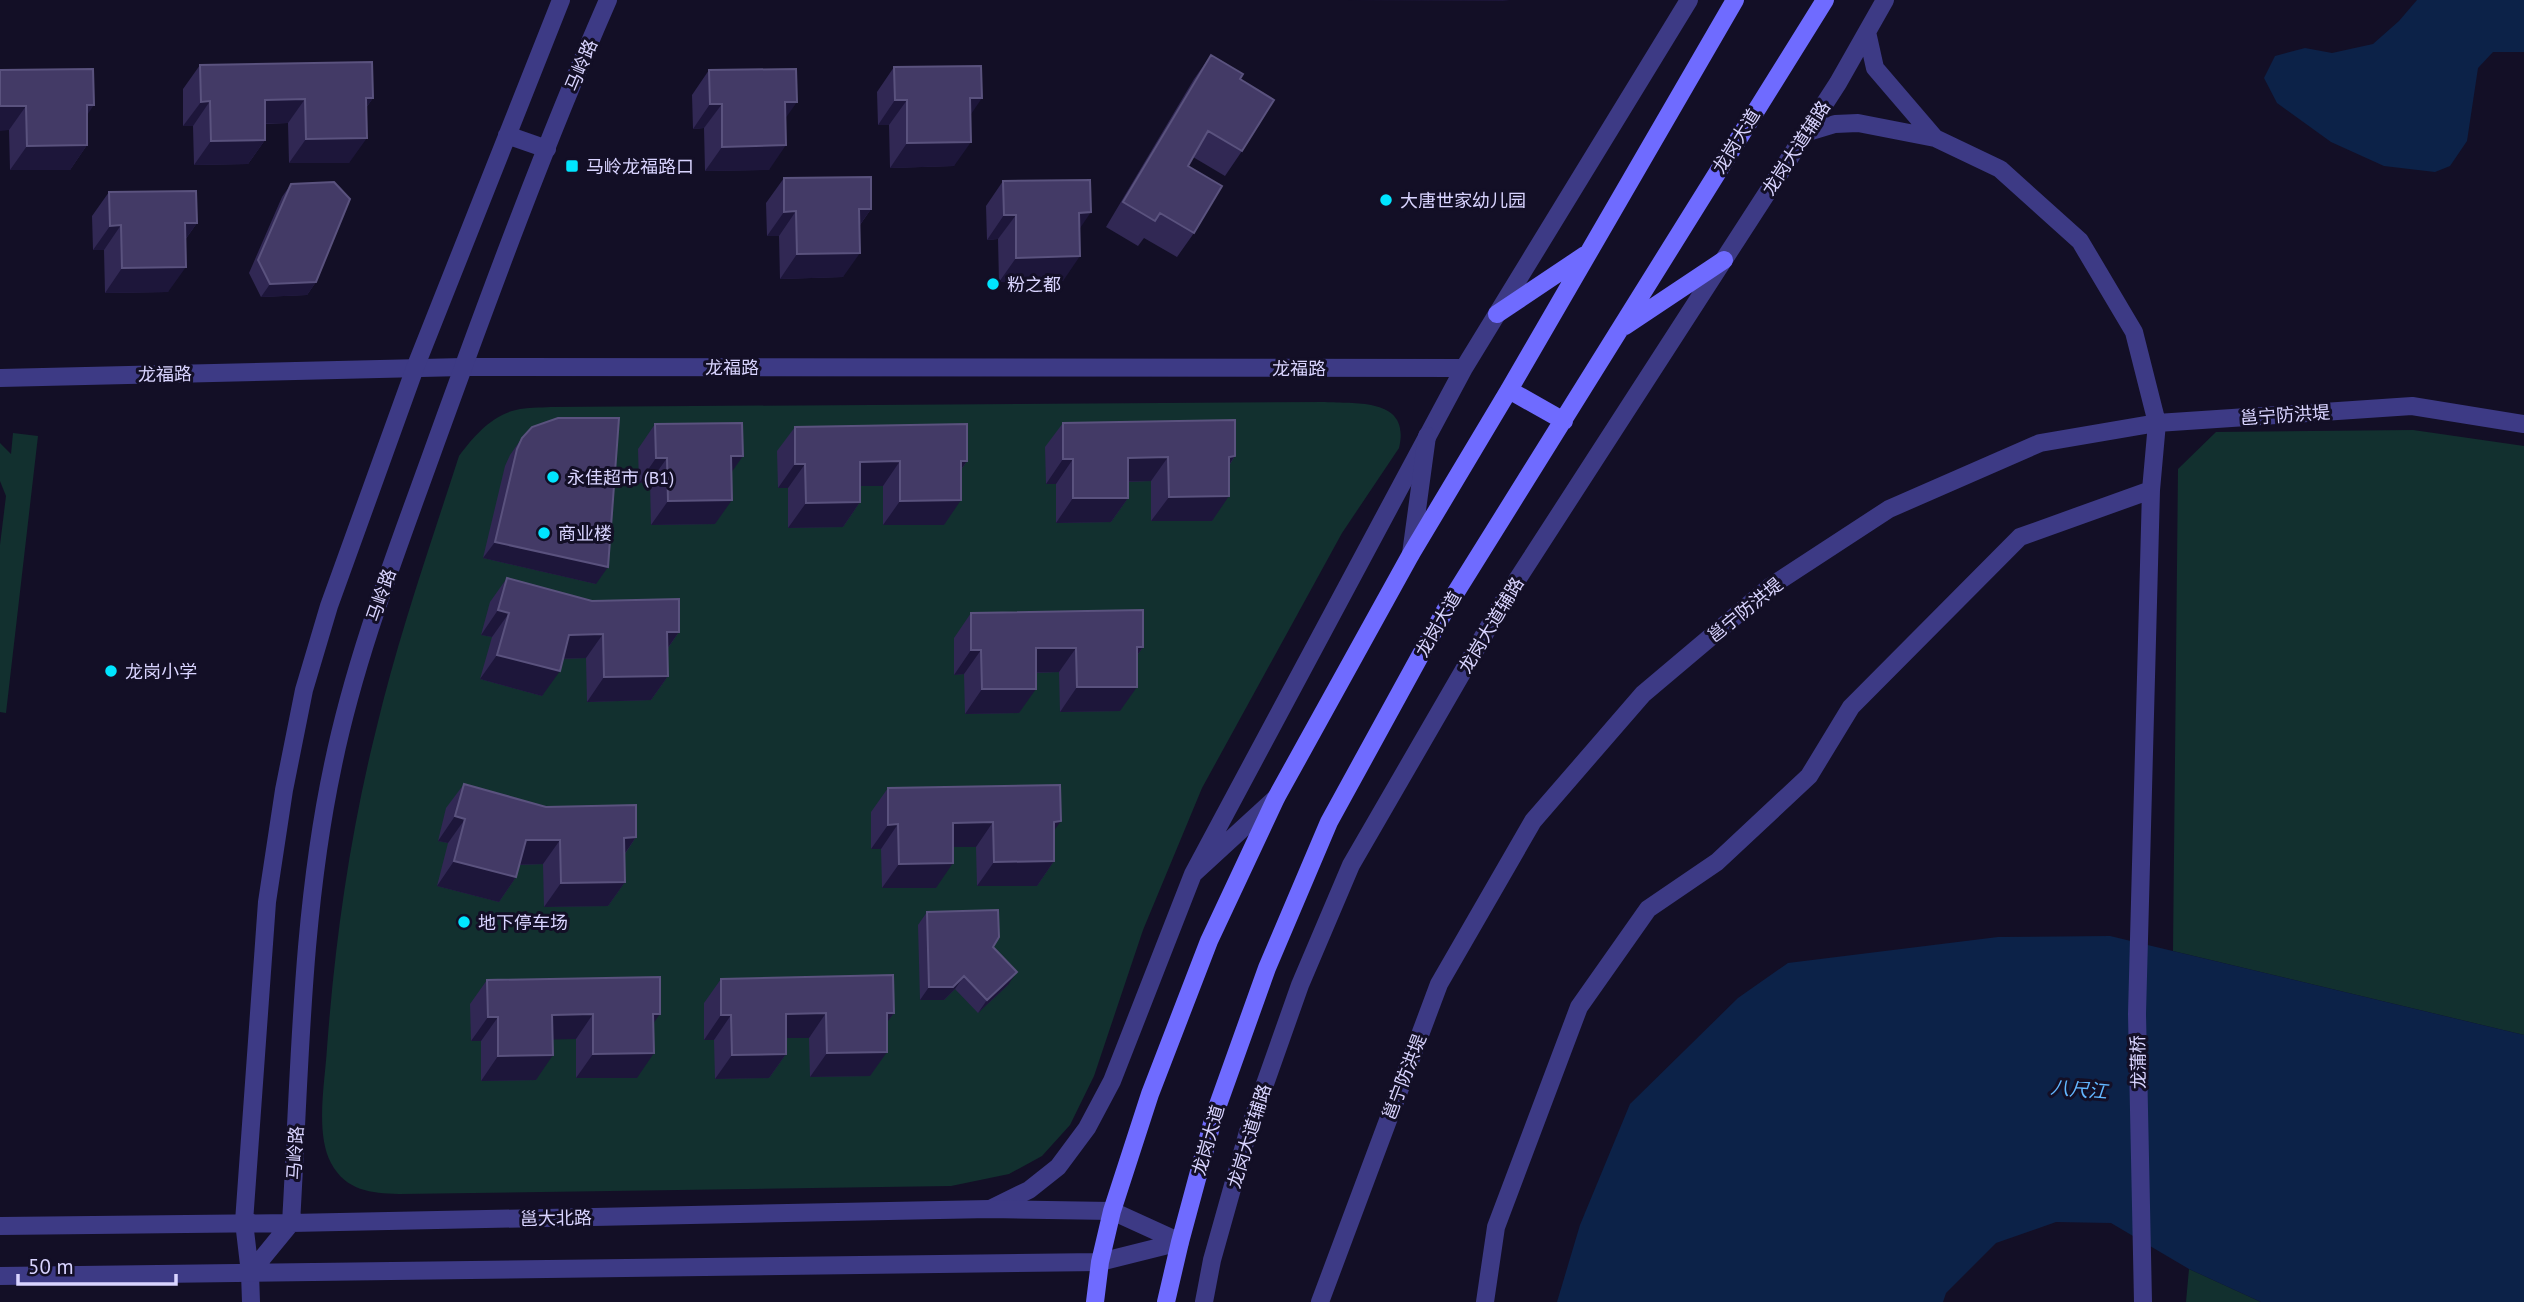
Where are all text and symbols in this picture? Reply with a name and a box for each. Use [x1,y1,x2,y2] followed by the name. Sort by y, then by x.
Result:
[560,36,602,94] street label: 马岭路
[1757,96,1835,200] street label: 龙岗大道辅路
[1707,104,1765,178] street label: 龙岗大道
[586,155,694,178] place label: 马岭龙福路口
[564,158,580,174] marker: 马岭龙福路口
[1400,189,1526,212] place label: 大唐世家幼儿园
[1378,192,1394,208] marker: 大唐世家幼儿园
[1007,273,1061,296] place label: 粉之都
[985,276,1001,292] marker: 粉之都
[705,356,759,379] street label: 龙福路
[1272,357,1326,380] street label: 龙福路
[138,362,192,386] street label: 龙福路
[2239,400,2331,430] street label: 邕宁防洪堤
[567,466,674,489] place label: 永佳超市 (B1)
[545,469,561,485] marker: 永佳超市 (B1)
[558,522,612,545] place label: 商业楼
[536,525,552,541] marker: 商业楼
[361,566,401,624] street label: 马岭路
[1453,573,1529,677] street label: 龙岗大道辅路
[1703,573,1787,647] street label: 邕宁防洪堤
[1410,587,1466,661] street label: 龙岗大道
[125,660,197,683] place label: 龙岗小学
[103,663,119,679] marker: 龙岗小学
[478,911,568,934] place label: 地下停车场
[456,914,472,930] marker: 地下停车场
[1377,1031,1431,1123] street label: 邕宁防洪堤
[2126,1035,2150,1089] street label: 龙蒲桥
[2050,1075,2110,1104] water label: 八尺江
[1222,1081,1276,1191] street label: 龙岗大道辅路
[1187,1102,1229,1178] street label: 龙岗大道
[282,1125,308,1181] street label: 马岭路
[520,1206,592,1230] street label: 邕大北路
[18,1242,175,1286] scale bar
[28,1253,74,1280] text: 50 m

